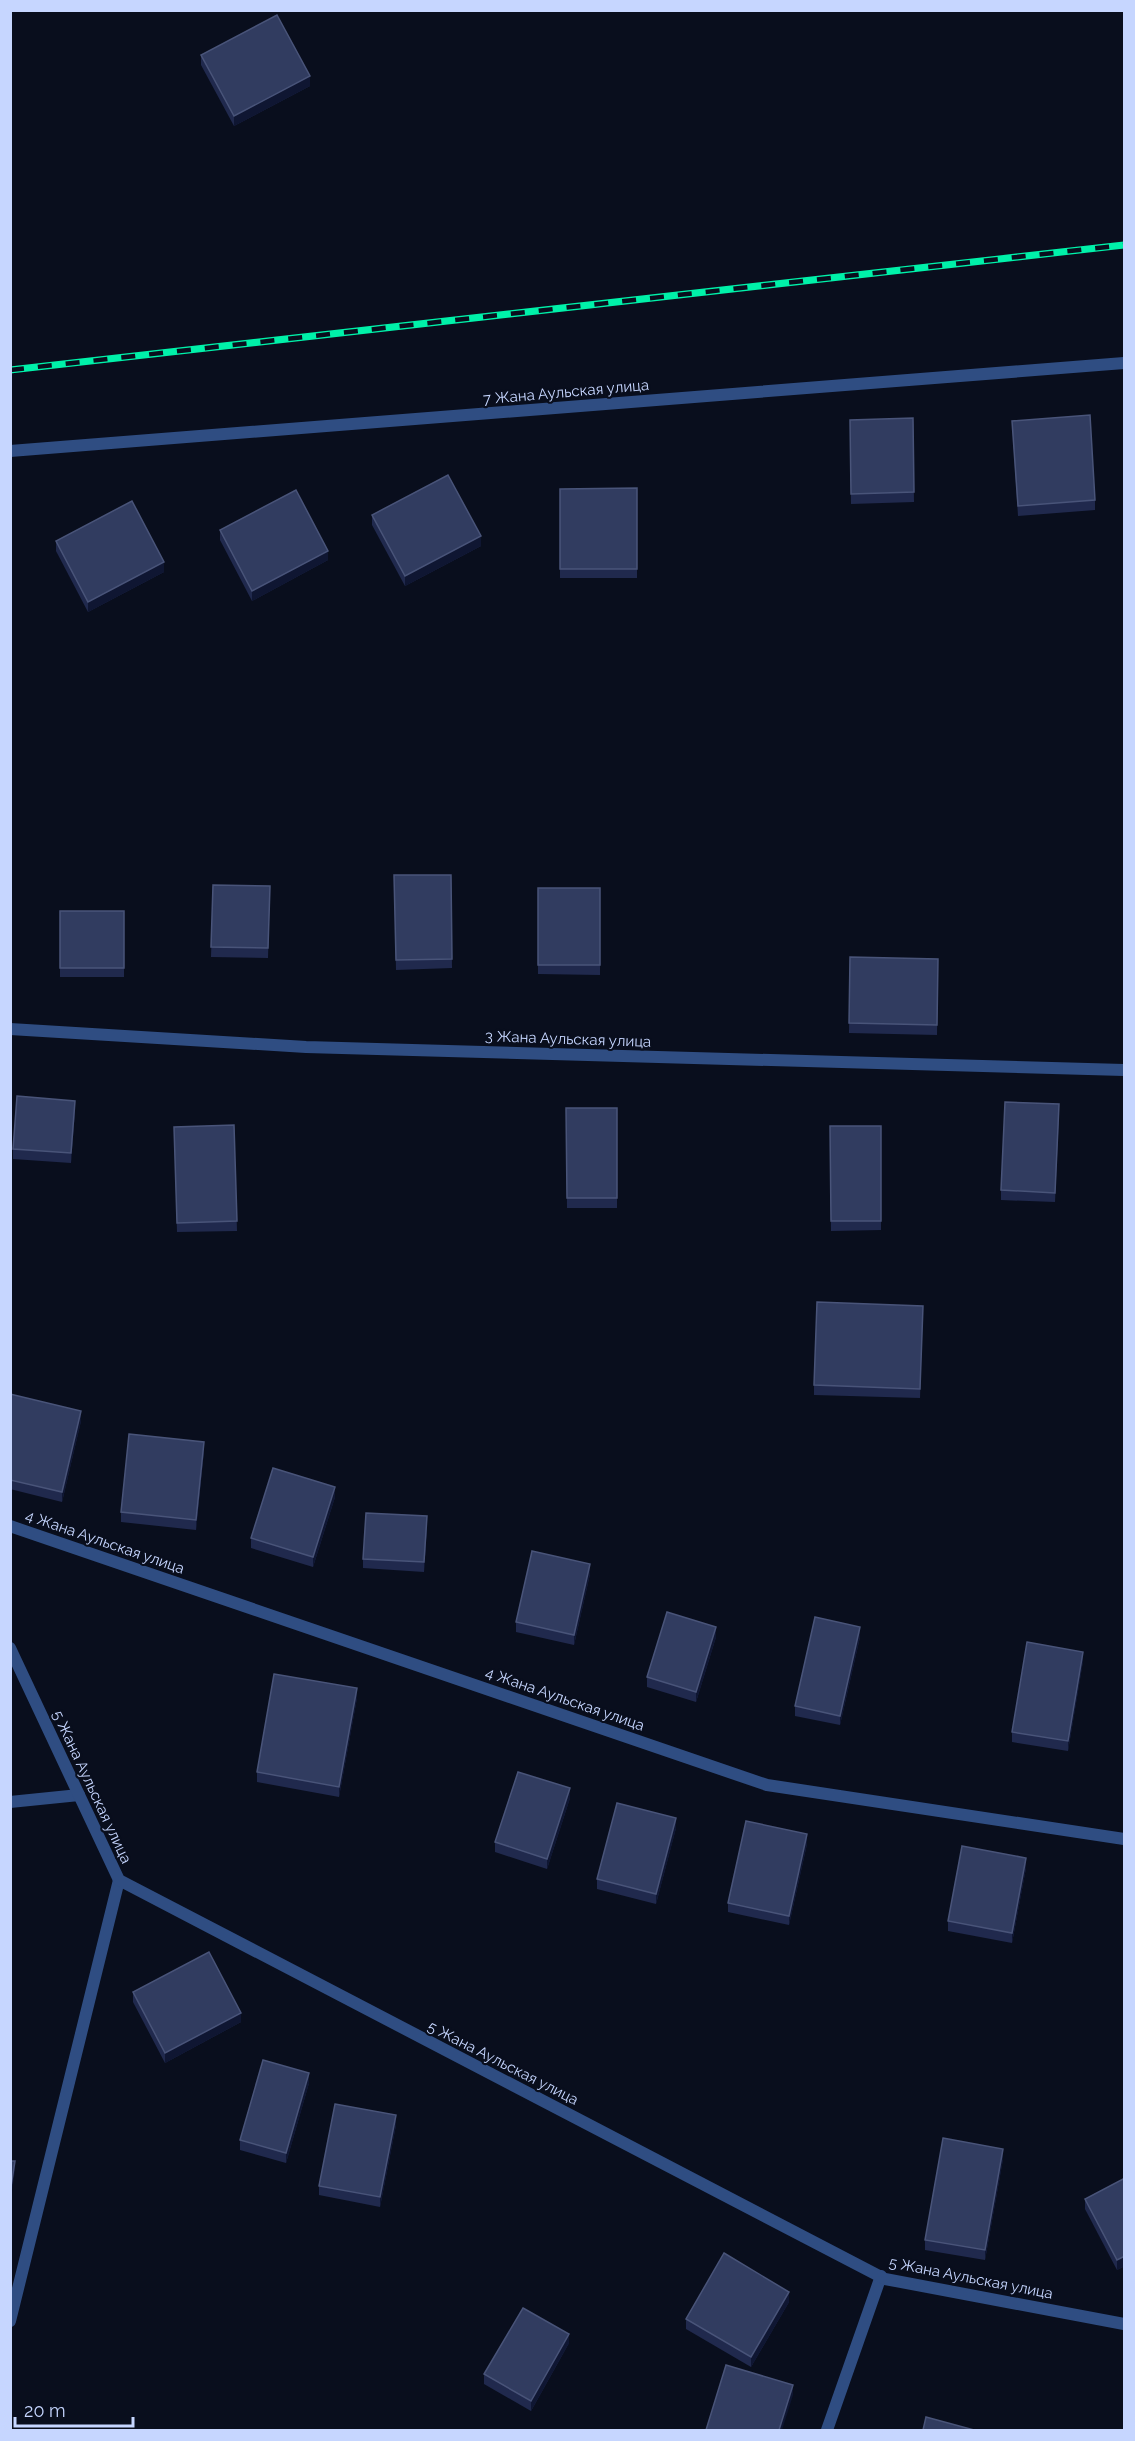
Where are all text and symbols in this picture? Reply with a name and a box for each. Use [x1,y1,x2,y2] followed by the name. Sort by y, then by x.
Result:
[482,376,650,408] street label: 7 Жана Аульская улица
[484,1027,652,1051] street label: 3 Жана Аульская улица
[23,1506,187,1578] street label: 4 Жана Аульская улица
[483,1663,647,1735] street label: 4 Жана Аульская улица
[49,1708,135,1866] street label: 5 Жана Аульская улица
[425,2017,581,2109] street label: 5 Жана Аульская улица
[887,2253,1055,2303] street label: 5 Жана Аульская улица
[15,2390,134,2428] scale bar
[24,2400,66,2421] text: 20 m

